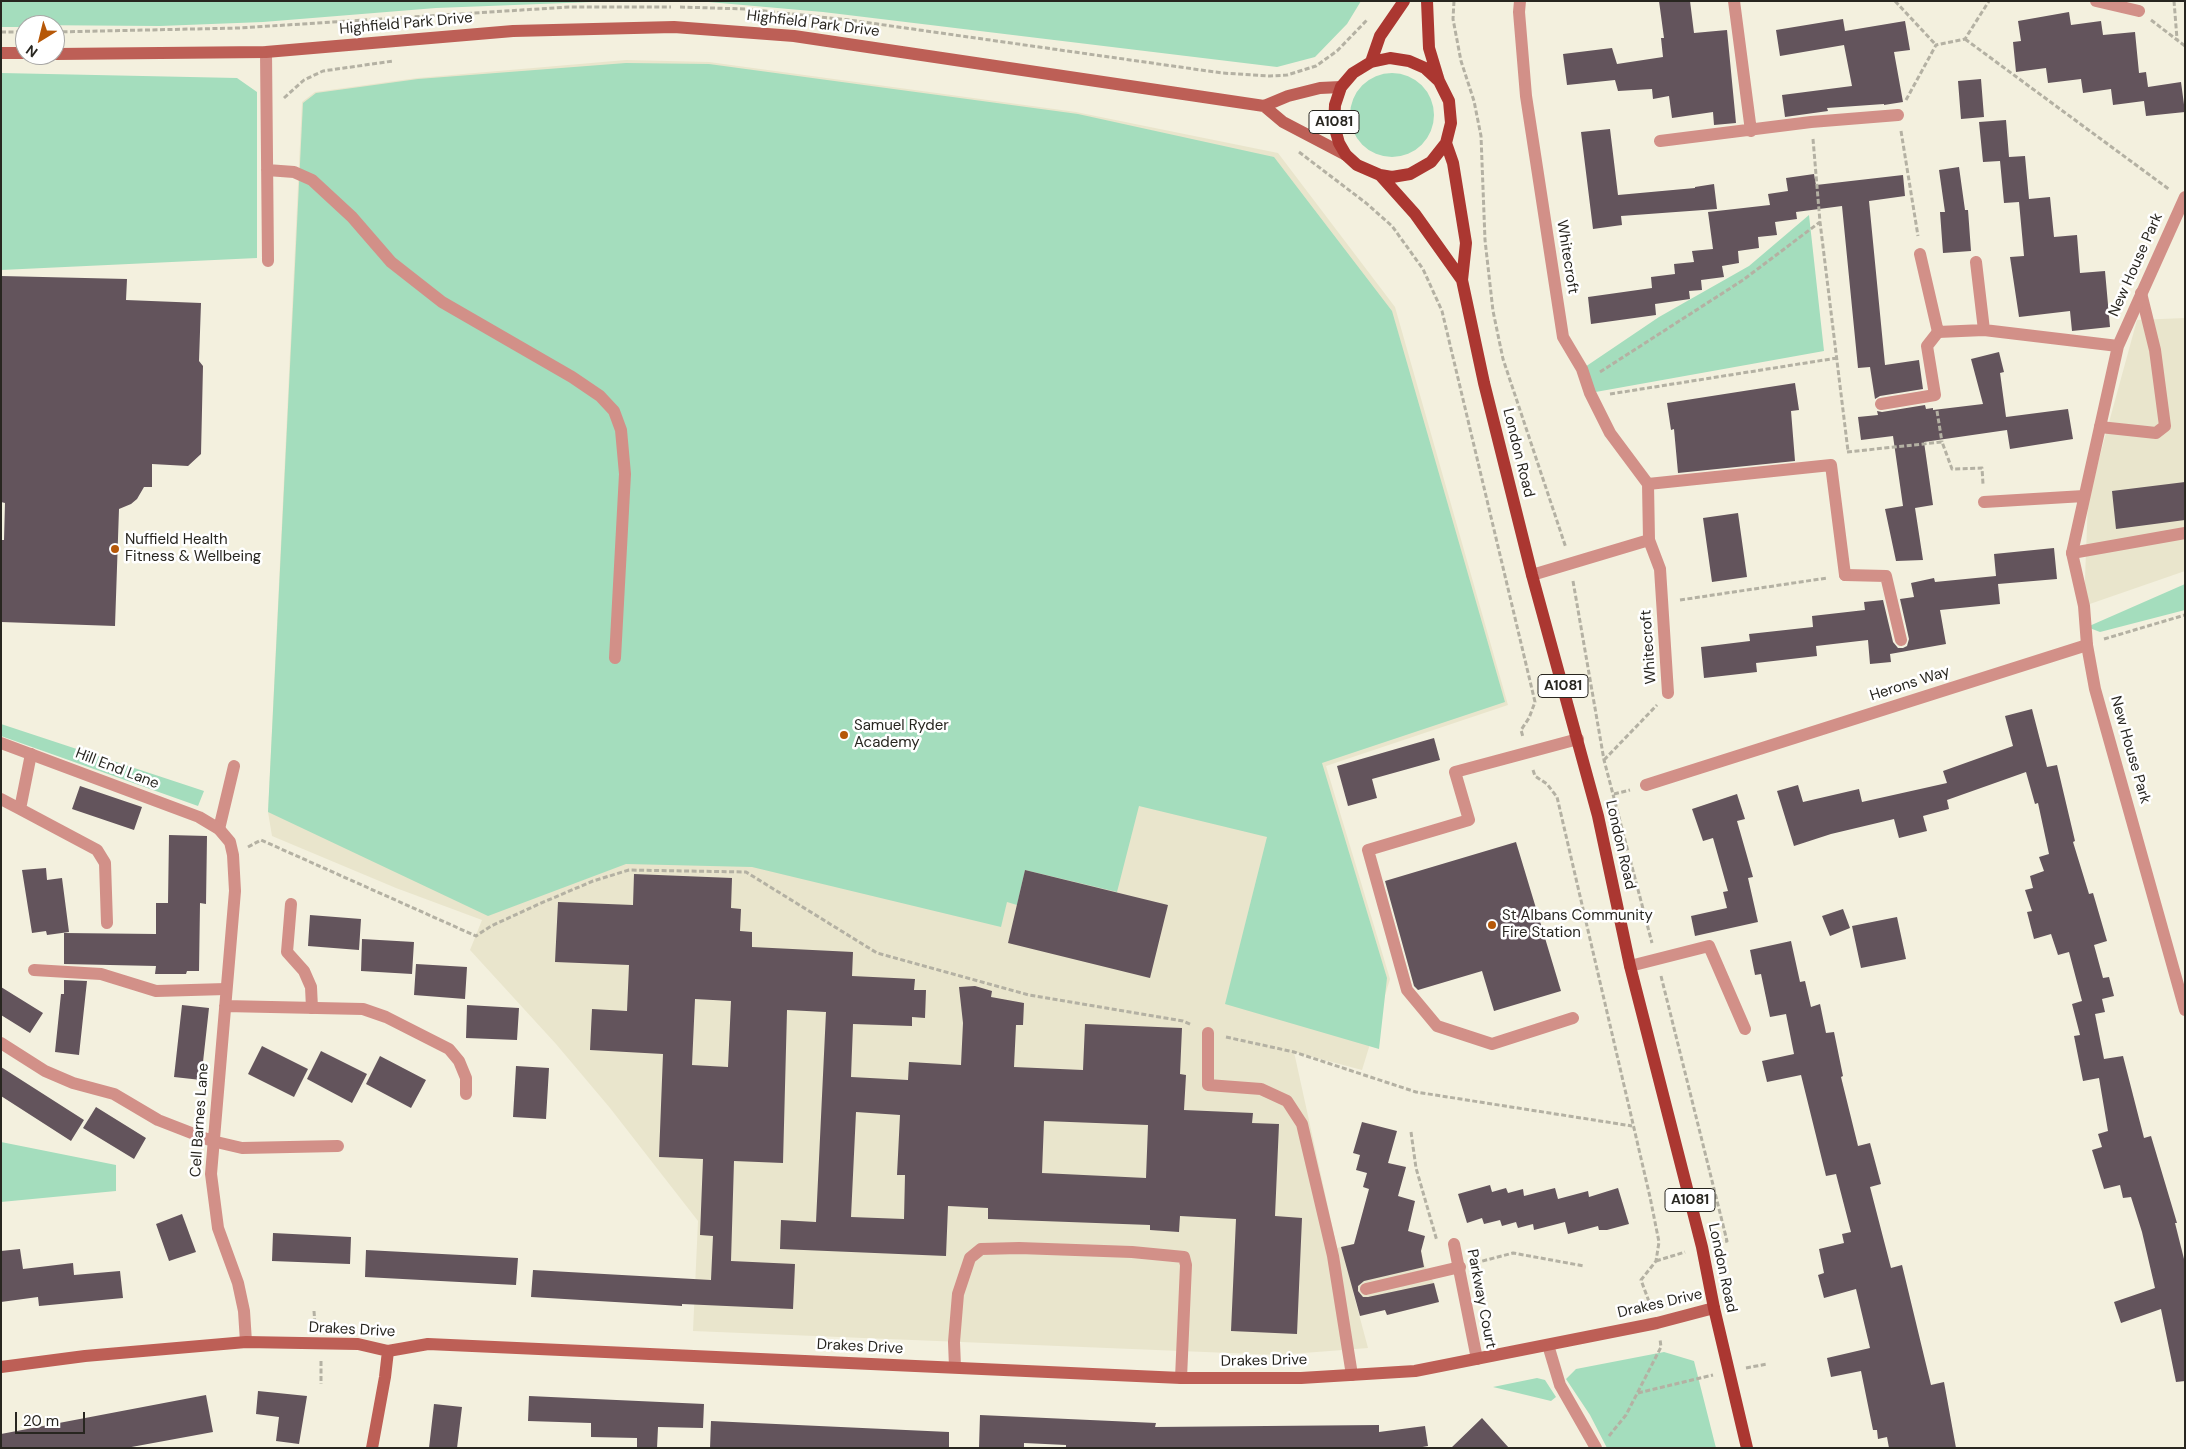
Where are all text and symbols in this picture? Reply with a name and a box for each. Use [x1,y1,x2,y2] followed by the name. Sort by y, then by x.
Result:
[746,7,880,41] street label: Highfield Park Drive
[339,9,473,39] street label: Highfield Park Drive
[15,15,65,65] north arrow
[22,41,41,62] text: N
[1309,110,1359,134] road number: A1081
[2105,210,2167,320] street label: New House Park
[1552,219,1582,295] street label: Whitecroft
[1498,407,1538,499] street label: London Road
[125,531,261,566] place label: Nuffield Health Fitness & Wellbeing
[109,543,121,555] marker: Nuffield Health Fitness & Wellbeing
[1637,609,1661,685] street label: Whitecroft
[1868,663,1952,705] street label: Herons Way
[1538,674,1588,698] road number: A1081
[2106,694,2154,806] street label: New House Park
[854,717,949,752] place label: Samuel Ryder Academy
[838,729,850,741] marker: Samuel Ryder Academy
[73,745,161,793] street label: Hill End Lane
[1601,799,1639,891] street label: London Road
[1502,907,1653,942] place label: St Albans Community Fire Station
[1486,919,1498,931] marker: St Albans Community Fire Station
[187,1062,213,1178] street label: Cell Barnes Lane
[1665,1188,1715,1212] road number: A1081
[1704,1222,1740,1314] street label: London Road
[1463,1248,1499,1350] street label: Parkway Court
[1616,1285,1704,1323] street label: Drakes Drive
[308,1319,396,1341] street label: Drakes Drive
[816,1336,904,1358] street label: Drakes Drive
[1221,1351,1307,1371] street label: Drakes Drive
[18,1402,88,1434] scale bar
[23,1411,59,1431] text: 20 m

